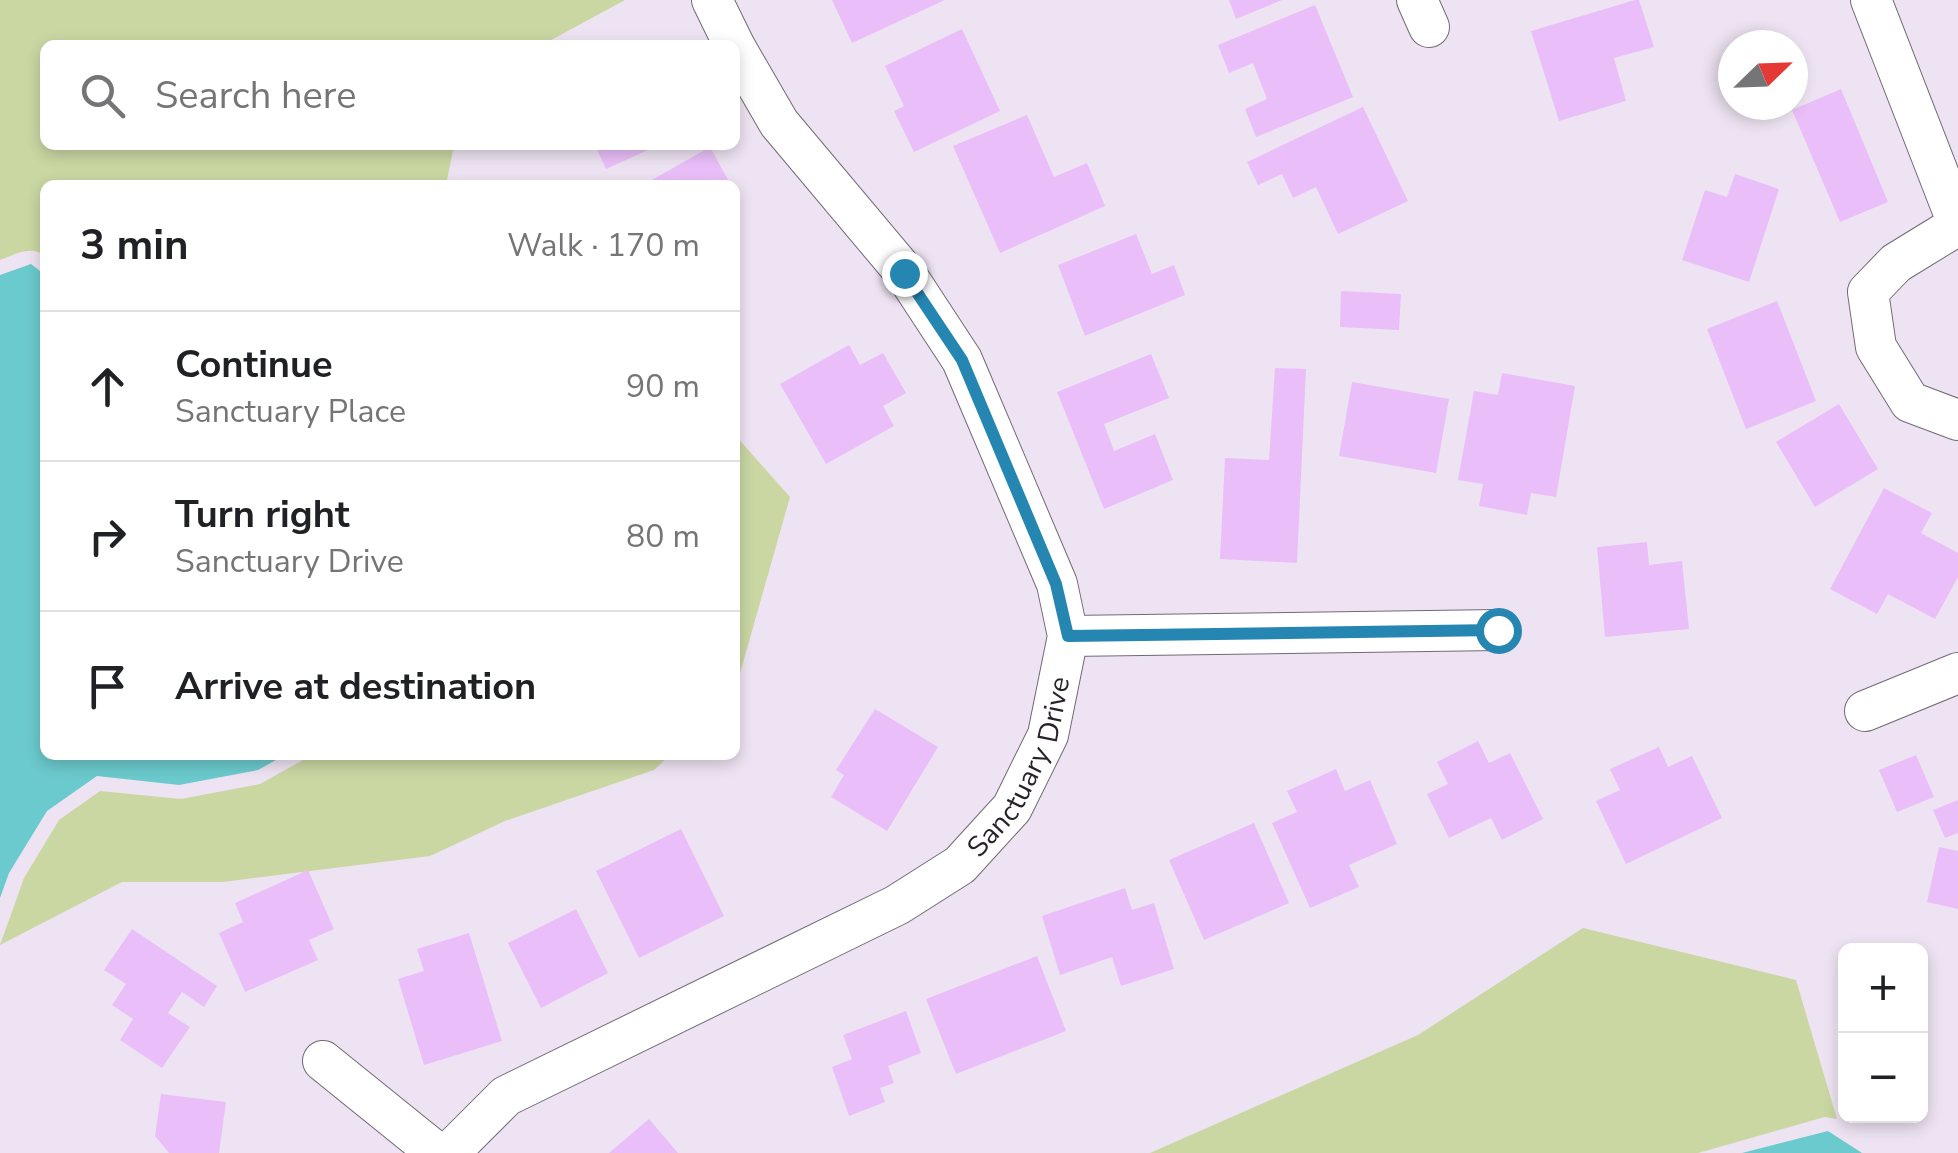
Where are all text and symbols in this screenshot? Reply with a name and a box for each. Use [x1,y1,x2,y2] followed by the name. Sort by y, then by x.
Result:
[1718,30,1808,120] north arrow
[40,40,740,150] search box
[75,68,130,123] icon: search
[155,70,356,121] text: Search here
[80,217,189,274] text: 3 min
[507,224,700,267] text: Walk · 170 m
[882,251,928,297] route end
[175,339,333,390] text: Continue
[80,359,135,414] icon: ahead
[626,365,700,408] text: 90 m
[175,390,406,433] text: Sanctuary Place
[175,489,350,540] text: Turn right
[80,509,135,564] icon: right
[626,515,700,558] text: 80 m
[175,540,404,583] text: Sanctuary Drive
[1476,608,1522,654] route start
[80,659,135,714] icon: arrive
[175,661,536,712] text: Arrive at destination
[958,673,1079,866] street label: Sanctuary Drive
[1838,943,1928,1123] map controls
[1838,943,1928,1033] button: +
[1838,1033,1928,1123] button: −

